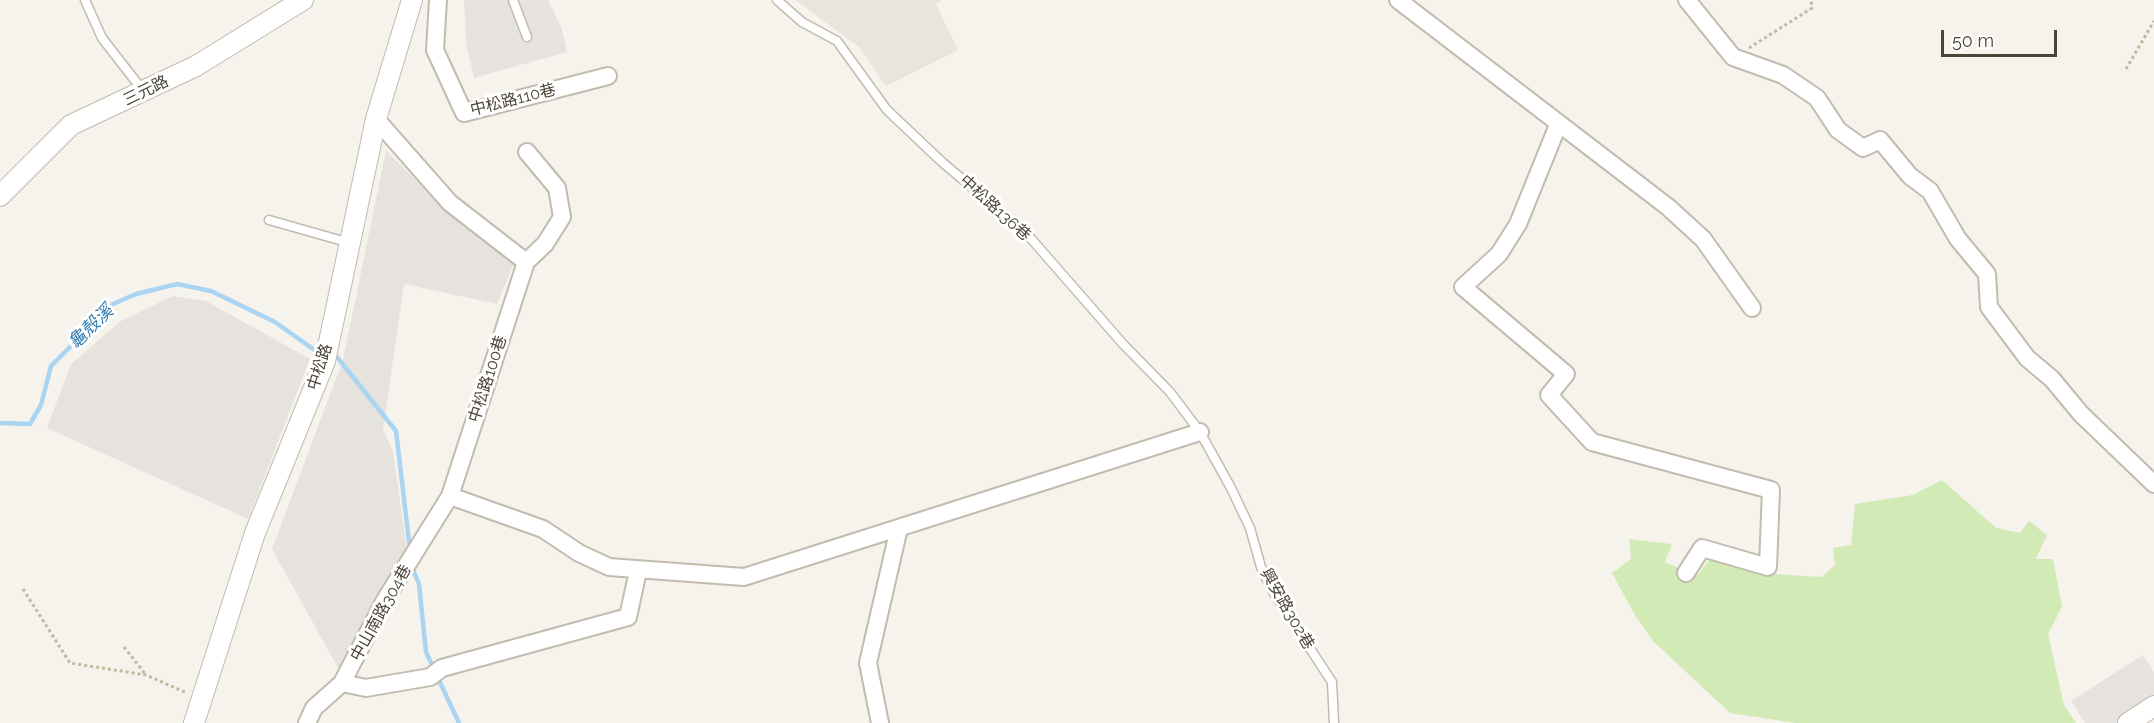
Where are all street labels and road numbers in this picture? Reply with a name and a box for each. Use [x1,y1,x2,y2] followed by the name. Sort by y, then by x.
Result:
[120,72,172,110] street label: 三元路
[468,80,558,120] street label: 中松路110巷
[955,171,1035,245] street label: 中松路136巷
[465,333,511,425] street label: 中松路100巷
[303,341,337,393] street label: 中松路
[347,562,415,664] street label: 中山南路304巷
[1256,565,1318,653] street label: 興安路302巷

